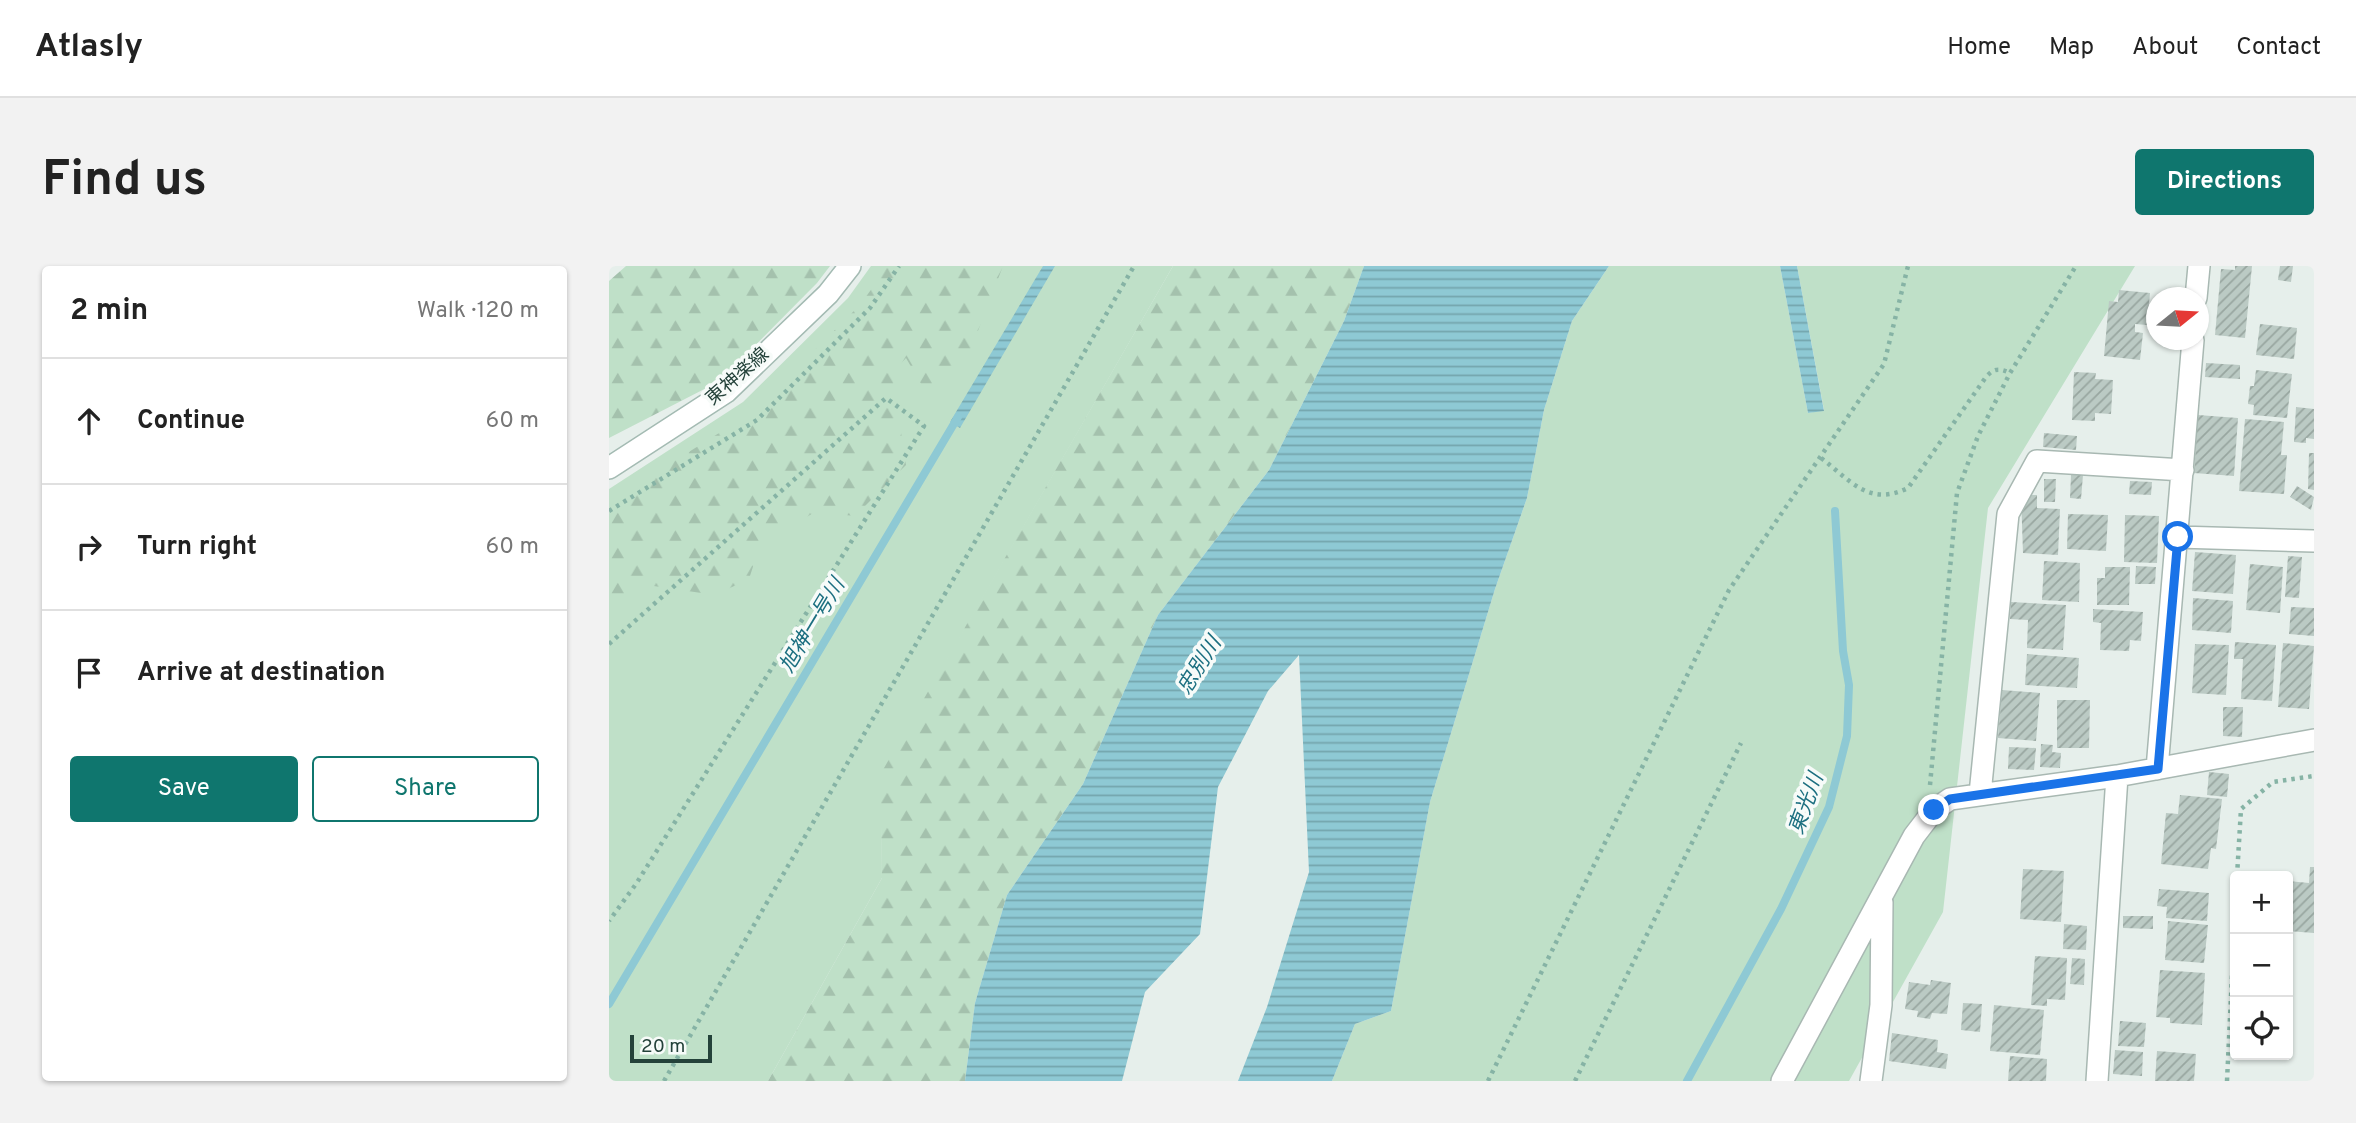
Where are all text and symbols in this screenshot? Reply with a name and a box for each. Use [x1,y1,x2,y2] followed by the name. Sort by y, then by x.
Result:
[35,27,143,69] text: Atlasly
[1947,33,2011,63] text: Home
[2049,33,2094,63] text: Map
[2132,33,2198,63] text: About
[2236,33,2321,63] text: Contact
[2135,149,2314,215] button: Directions
[42,151,207,213] text: Find us
[2146,287,2209,350] north arrow
[70,293,148,330] text: 2 min
[417,297,539,326] text: Walk · 120 m
[701,343,775,411] street label: 東神楽線
[70,402,108,440] icon: ahead
[137,405,245,438] text: Continue
[486,407,539,436] text: 60 m
[2162,521,2193,552] route start
[70,528,108,566] icon: right
[137,531,257,564] text: Turn right
[486,533,539,562] text: 60 m
[774,572,853,678] water label: 旭神一号川
[1172,630,1229,700] water label: 忠別川
[70,654,108,692] icon: arrive
[137,657,385,690] text: Arrive at destination
[70,756,298,822] button: Save
[312,756,539,822] button: Share
[1784,768,1831,838] water label: 東光川
[1918,794,1949,825] route end
[2230,871,2293,1060] map controls
[2230,871,2293,934] button: +
[2230,934,2293,997] button: −
[2230,997,2293,1060] button: locate
[630,1032,712,1064] scale bar
[641,1035,685,1059] text: 20 m

